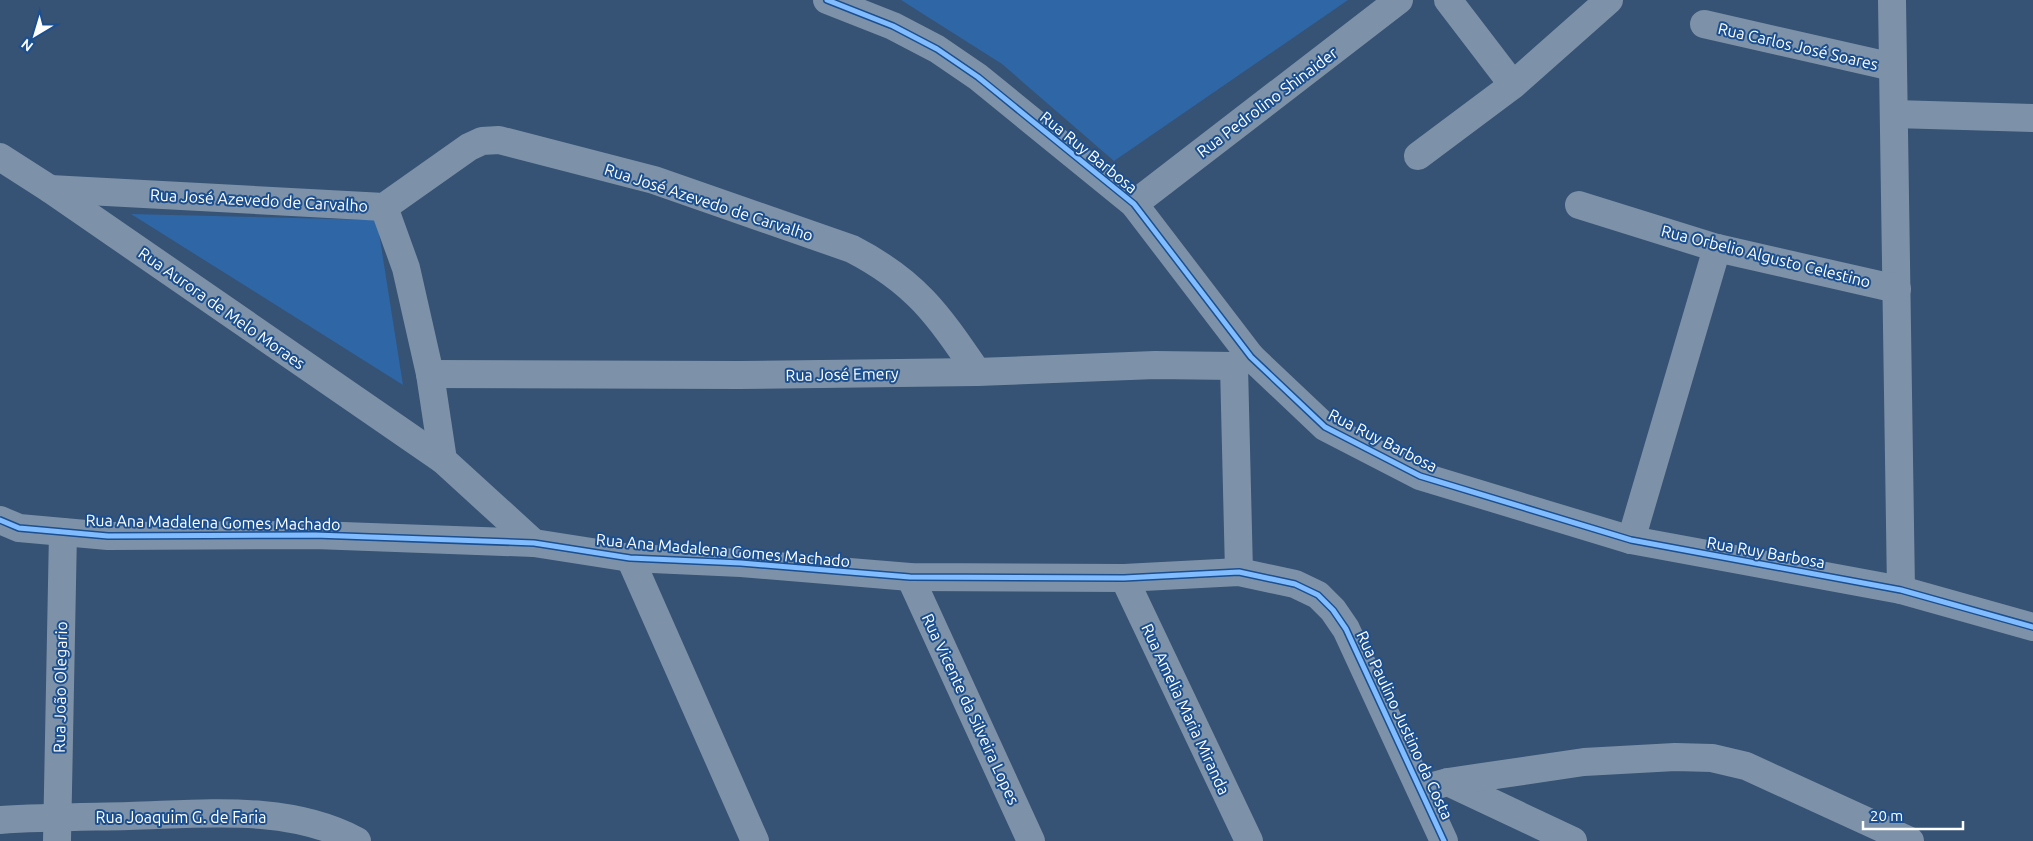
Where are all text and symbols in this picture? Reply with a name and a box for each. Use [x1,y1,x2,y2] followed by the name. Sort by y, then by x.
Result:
[10,10,60,60] north arrow
[1716,19,1880,73] street label: Rua Carlos José Soares
[18,36,36,55] text: N
[1193,43,1341,161] street label: Rua Pedrolino Shinaider
[1037,107,1141,197] street label: Rua Ruy Barbosa
[602,160,816,244] street label: Rua José Azevedo de Carvalho
[149,185,369,215] street label: Rua José Azevedo de Carvalho
[1659,221,1873,291] street label: Rua Orbelio Algusto Celestino
[135,244,309,372] street label: Rua Aurora de Melo Moraes
[785,364,899,384] street label: Rua José Emery
[1326,405,1440,475] street label: Rua Ruy Barbosa
[85,511,341,533] street label: Rua Ana Madalena Gomes Machado
[595,530,851,570] street label: Rua Ana Madalena Gomes Machado
[1705,533,1827,571] street label: Rua Ruy Barbosa
[919,611,1023,807] street label: Rua Vicente da Silveira Lopes
[50,621,70,753] street label: Rua João Olegario
[1138,621,1234,797] street label: Rua Amelia Maria Miranda
[1353,628,1457,822] street label: Rua Paulino Justino da Costa
[1863,798,1963,830] scale bar
[1870,807,1903,824] text: 20 m
[96,808,266,826] street label: Rua Joaquim G. de Faria

